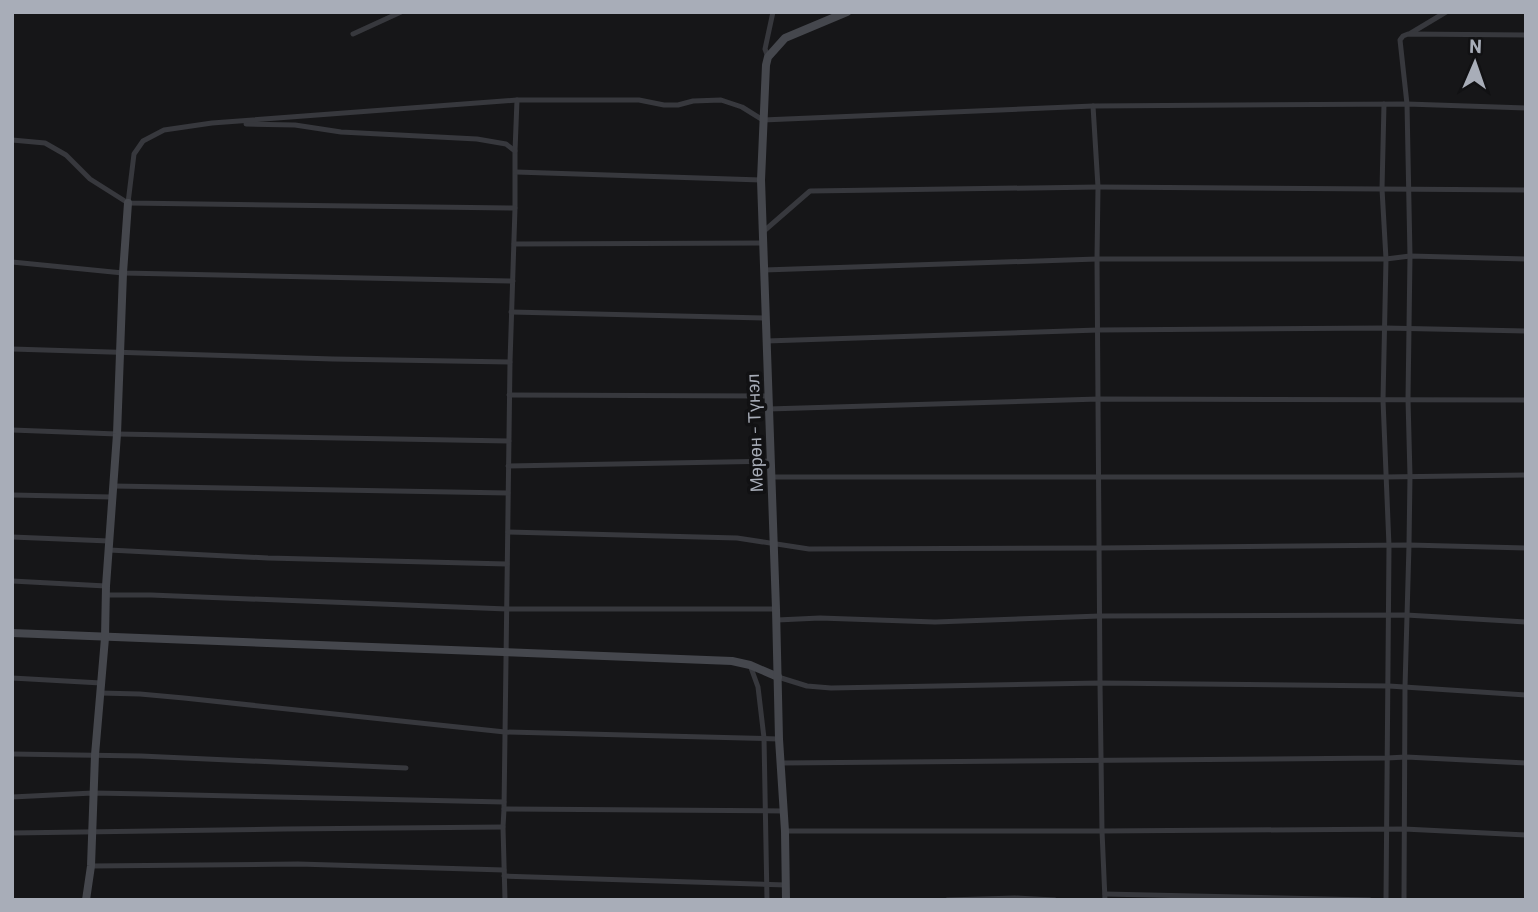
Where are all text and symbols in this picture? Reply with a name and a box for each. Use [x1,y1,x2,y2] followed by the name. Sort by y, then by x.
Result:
[1440,28,1510,98] north arrow
[1469,34,1482,57] text: N
[741,373,767,493] street label: Мөрөн - Түнэл

